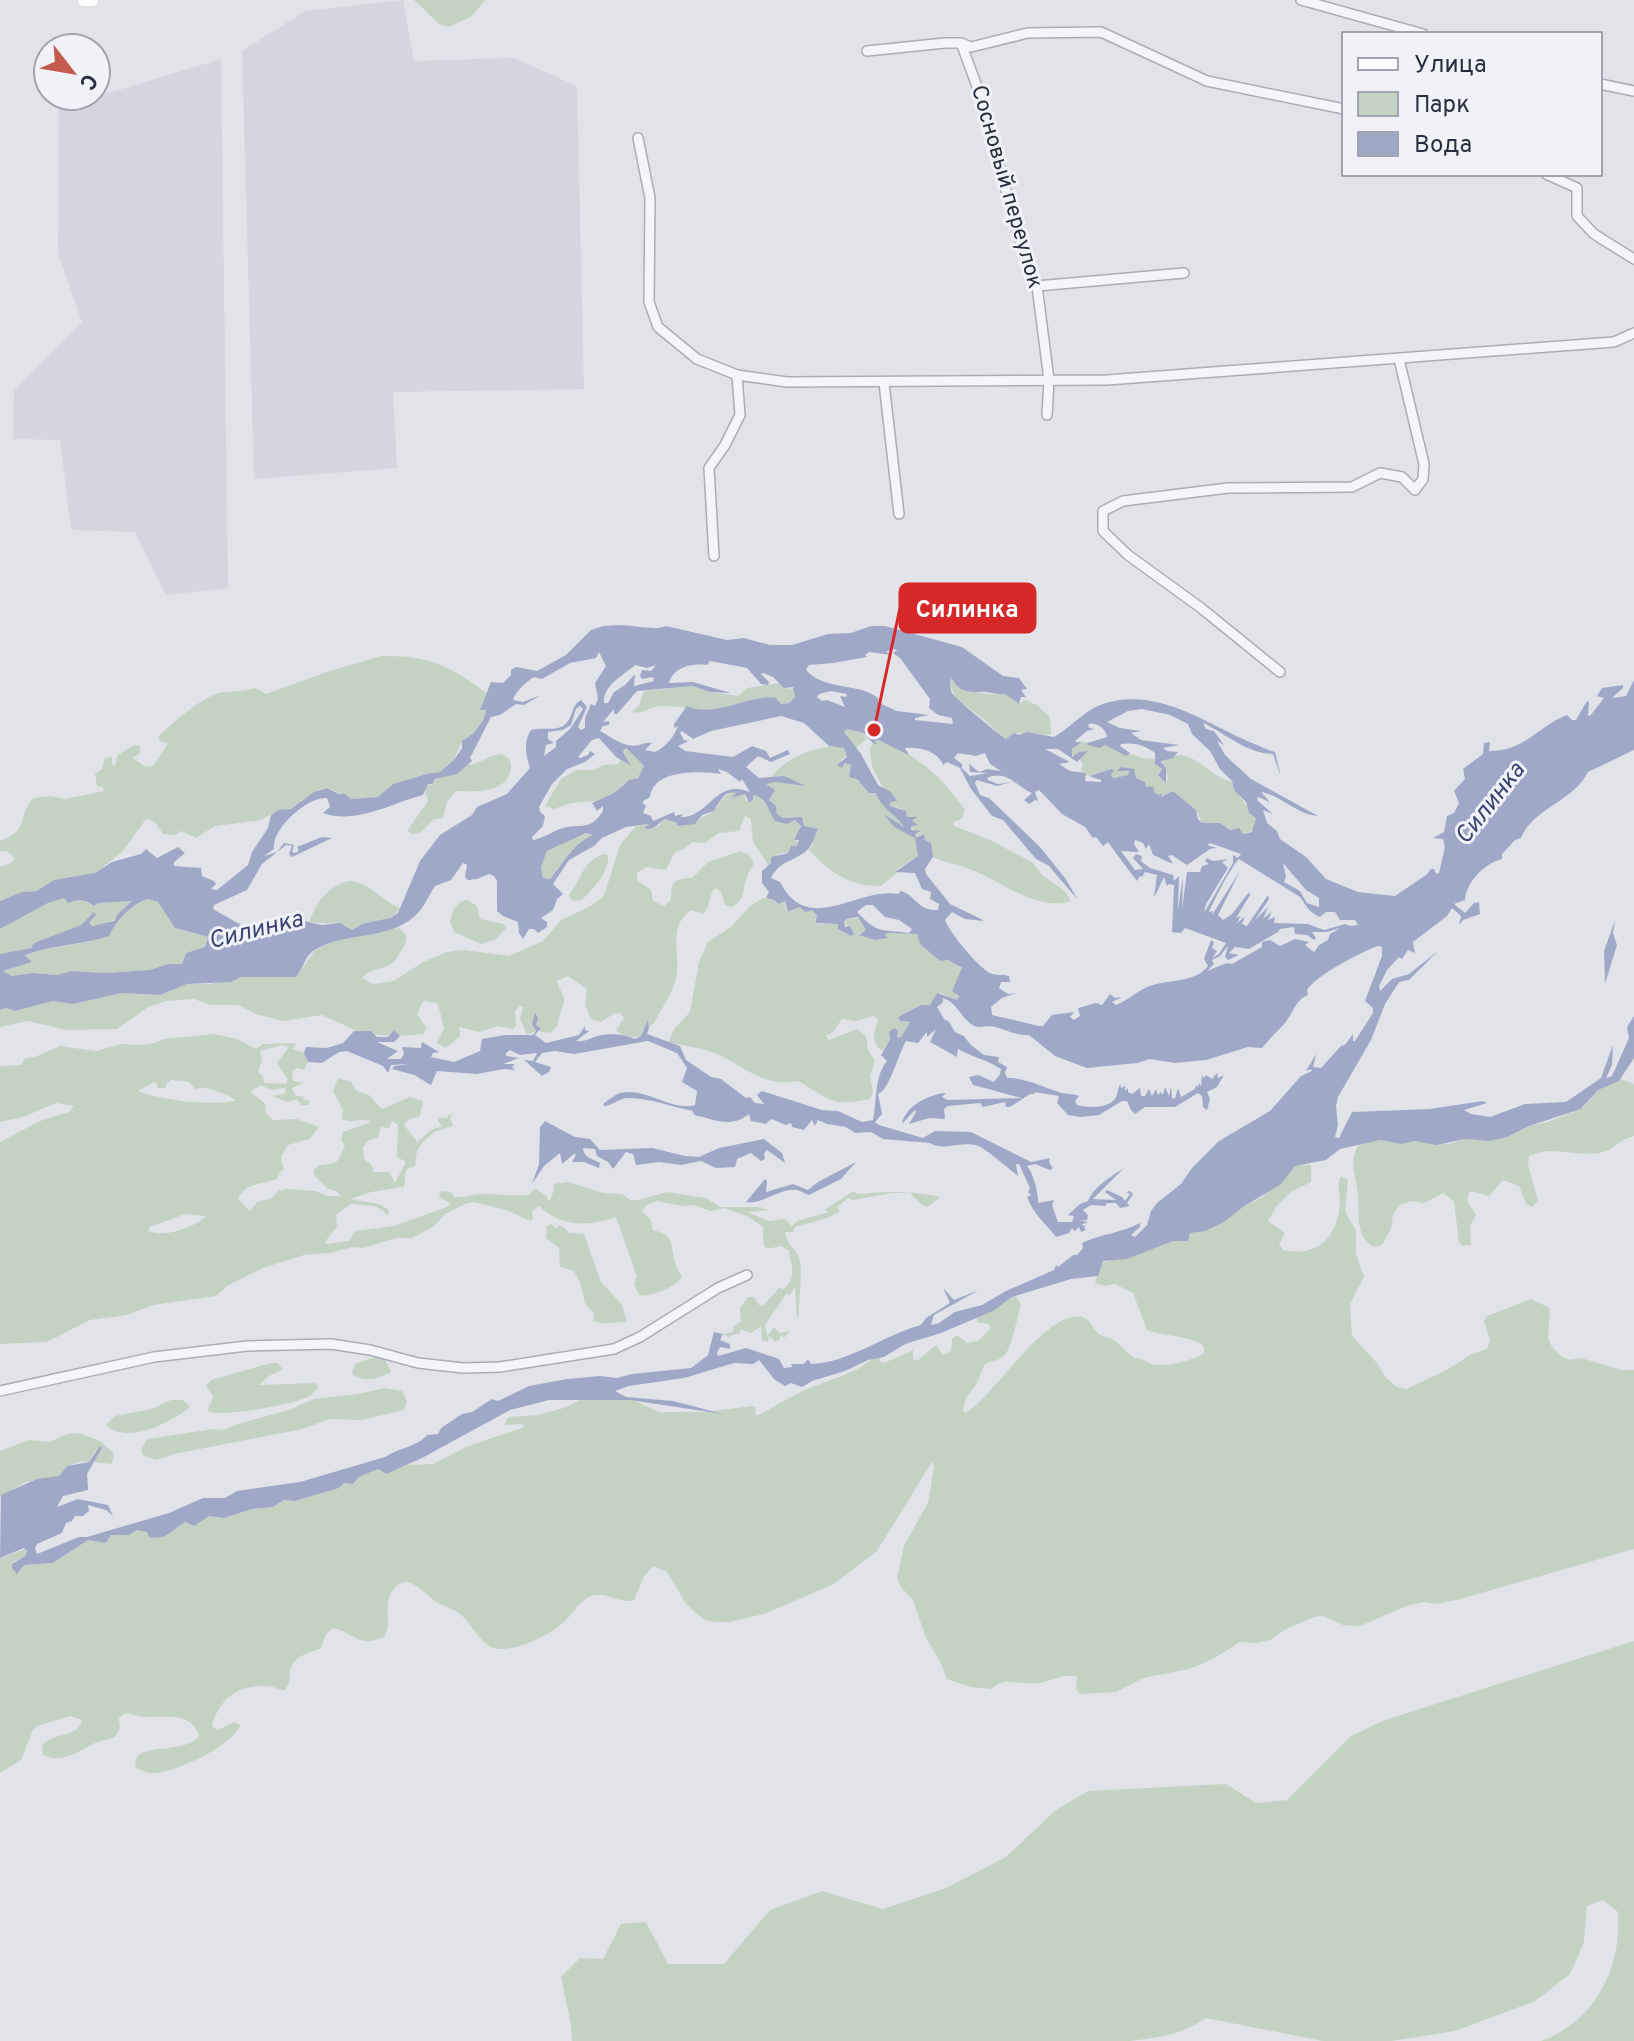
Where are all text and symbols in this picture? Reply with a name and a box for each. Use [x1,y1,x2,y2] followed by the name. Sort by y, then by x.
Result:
[32,32,112,112] north arrow
[1342,32,1602,176] legend
[1414,51,1487,81] text: Улица
[72,68,102,94] text: С
[964,82,1048,292] street label: Сосновый переулок
[1414,91,1470,121] text: Парк
[1414,131,1472,161] text: Вода
[900,584,1035,632] callout: Силинка
[915,596,1019,626] text: Силинка
[1450,756,1533,851] water label: Силинка
[206,905,307,957] water label: Силинка

